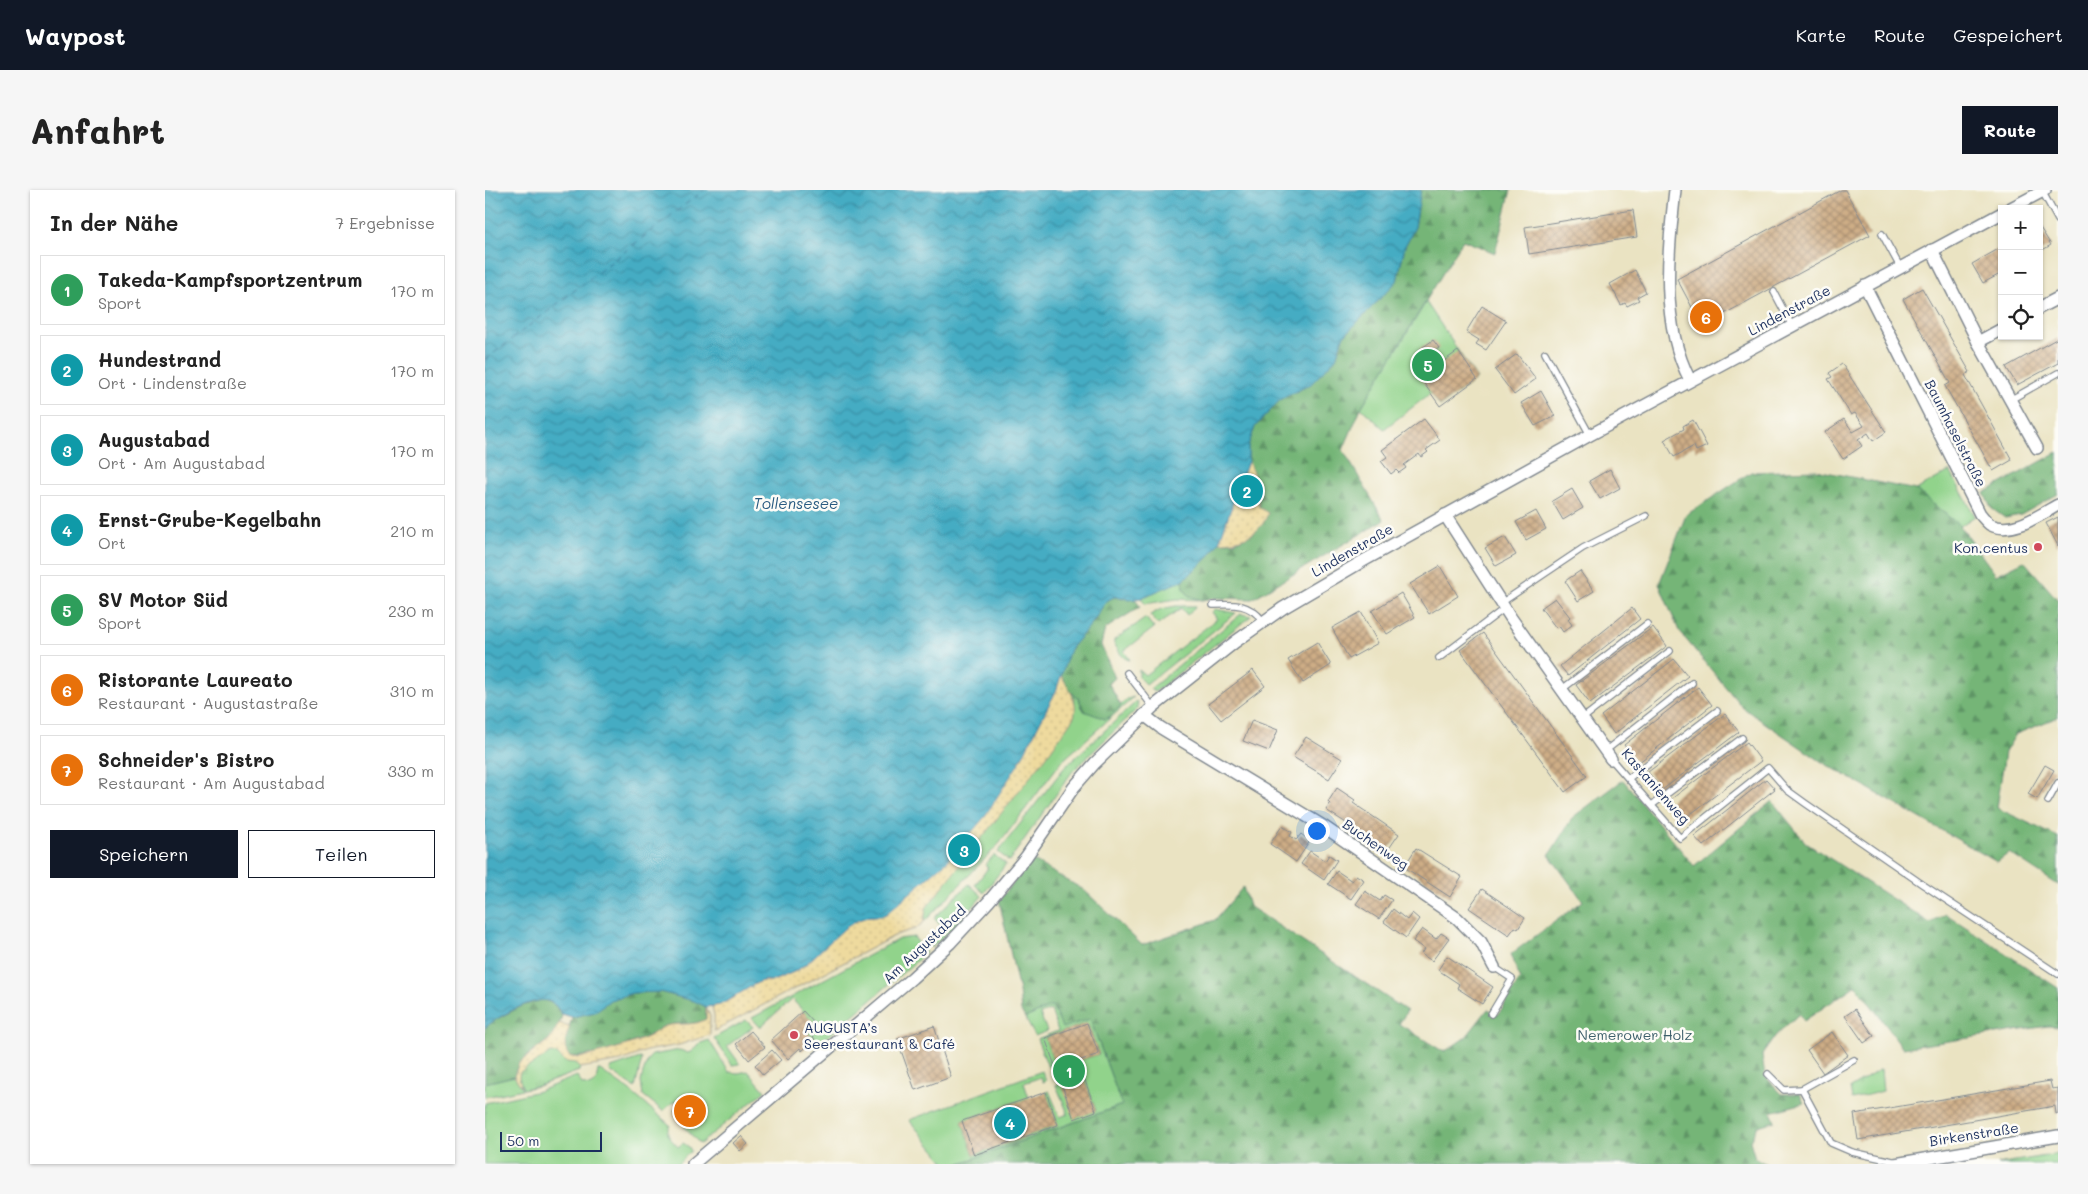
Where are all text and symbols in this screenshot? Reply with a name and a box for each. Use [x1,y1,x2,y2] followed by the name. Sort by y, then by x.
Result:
[25,20,126,51] text: Waypost
[1796,23,1846,47] text: Karte
[1874,23,1925,47] text: Route
[1953,23,2063,47] text: Gespeichert
[1962,106,2058,154] button: Route
[30,107,165,153] text: Anfahrt
[1998,205,2043,340] map controls
[1998,205,2043,250] button: +
[50,209,178,236] text: In der Nähe
[335,212,435,233] text: 7 Ergebnisse
[1998,250,2043,295] button: −
[98,267,362,292] text: Takeda-Kampfsportzentrum
[63,280,71,301] text: 1
[390,280,434,301] text: 170 m
[1744,280,1834,340] street label: Lindenstraße
[98,292,141,313] text: Sport
[1998,295,2043,340] button: locate
[1690,298,1722,336] pin: 6
[1412,346,1444,384] pin: 5
[98,347,221,372] text: Hundestrand
[63,360,71,381] text: 2
[390,360,434,381] text: 170 m
[98,372,247,393] text: Ort · Lindenstraße
[1921,376,1991,490] street label: Baumhaselstraße
[98,427,210,452] text: Augustabad
[62,440,72,461] text: 3
[390,440,434,461] text: 170 m
[98,452,265,473] text: Ort · Am Augustabad
[1231,472,1263,510] pin: 2
[754,493,838,513] water label: Tollensesee
[98,507,321,532] text: Ernst-Grube-Kegelbahn
[1308,519,1396,581] street label: Lindenstraße
[62,520,72,541] text: 4
[390,520,434,541] text: 210 m
[98,532,126,553] text: Ort
[1954,538,2028,557] place label: Kon.centus
[2032,541,2044,553] marker: Kon.centus
[98,587,228,612] text: SV Motor Süd
[62,600,72,621] text: 5
[388,600,434,621] text: 230 m
[98,612,141,633] text: Sport
[98,667,293,692] text: Ristorante Laureato
[62,680,72,701] text: 6
[390,680,434,701] text: 310 m
[98,692,318,713] text: Restaurant · Augustastraße
[1618,744,1694,828] street label: Kastanienweg
[98,747,274,772] text: Schneider's Bistro
[63,760,71,781] text: 7
[388,760,434,781] text: 330 m
[98,772,325,793] text: Restaurant · Am Augustabad
[1339,814,1413,874] street label: Buchenweg
[1304,818,1330,844] your location
[50,830,238,878] button: Speichern
[248,830,435,878] button: Teilen
[948,831,980,869] pin: 3
[879,901,970,987] street label: Am Augustabad
[804,1018,955,1053] place label: AUGUSTA’s Seerestaurant & Café
[1578,1025,1693,1044] park label: Nemerower Holz
[788,1029,800,1041] marker: AUGUSTA’s Seerestaurant & Café
[1053,1052,1085,1090] pin: 1
[674,1092,706,1130] pin: 7
[994,1104,1026,1142] pin: 4
[1928,1118,2020,1150] street label: Birkenstraße
[500,1129,603,1152] scale bar
[507,1131,539,1150] text: 50 m

